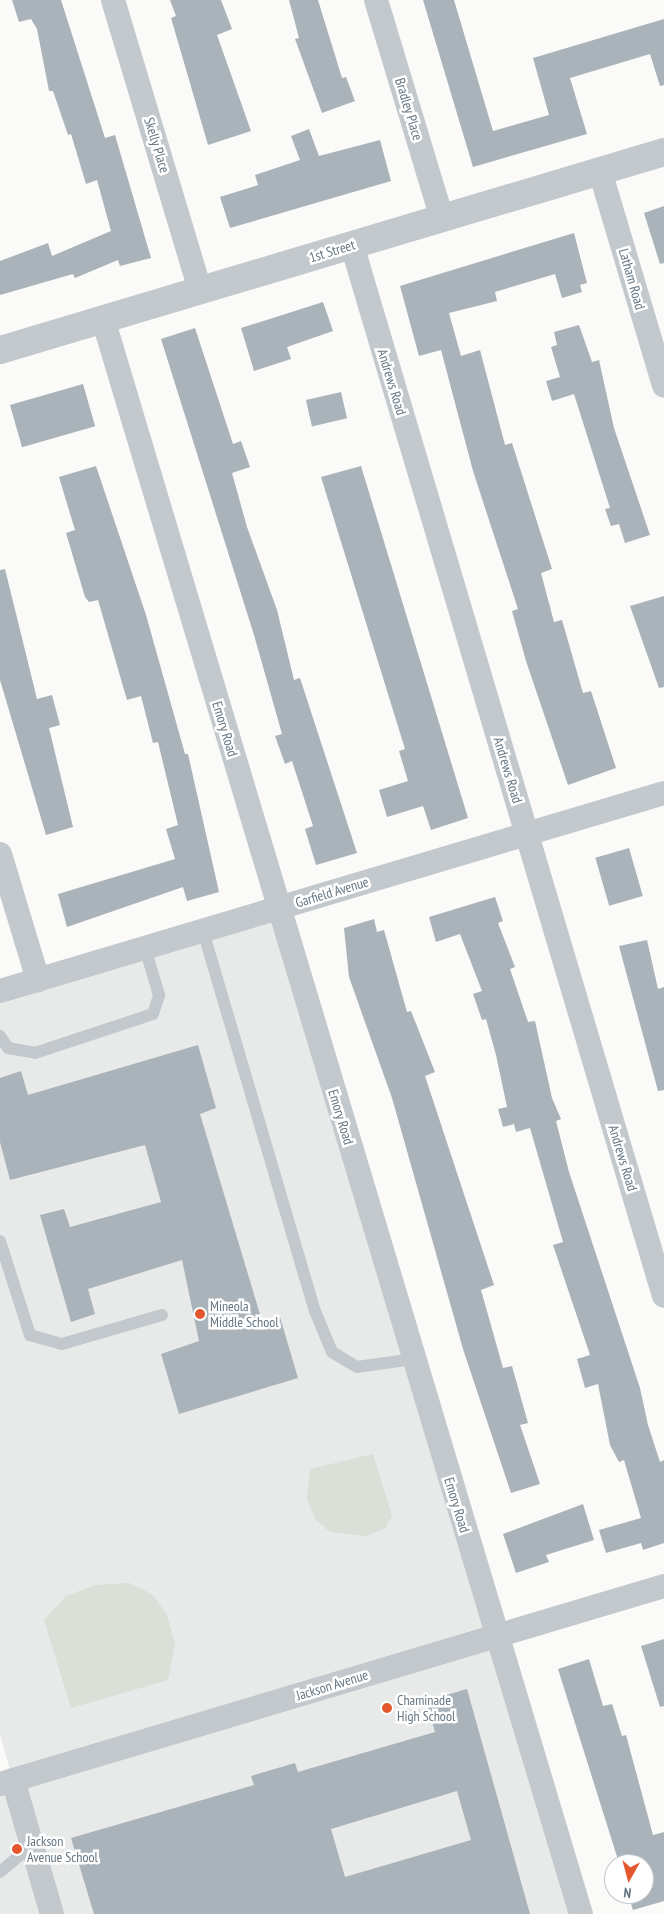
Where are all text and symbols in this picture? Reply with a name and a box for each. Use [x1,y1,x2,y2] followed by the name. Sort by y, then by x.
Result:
[391,76,427,142] street label: Bradley Place
[141,115,173,175] street label: Skelly Place
[307,236,357,266] street label: 1st Street
[615,247,649,311] street label: Latham Road
[374,347,410,417] street label: Andrews Road
[209,699,241,759] street label: Emory Road
[490,735,526,805] street label: Andrews Road
[293,873,371,911] street label: Garfield Avenue
[325,1087,357,1147] street label: Emory Road
[605,1123,641,1193] street label: Andrews Road
[210,1298,279,1330] place label: Mineola Middle School
[194,1308,206,1320] marker: Mineola Middle School
[441,1475,473,1535] street label: Emory Road
[294,1666,370,1704] street label: Jackson Avenue
[397,1692,455,1724] place label: Chaminade High School
[381,1702,393,1714] marker: Chaminade High School
[27,1833,98,1865] place label: Jackson Avenue School
[11,1843,23,1855] marker: Jackson Avenue School
[604,1854,654,1904] north arrow
[622,1884,632,1902] text: N

